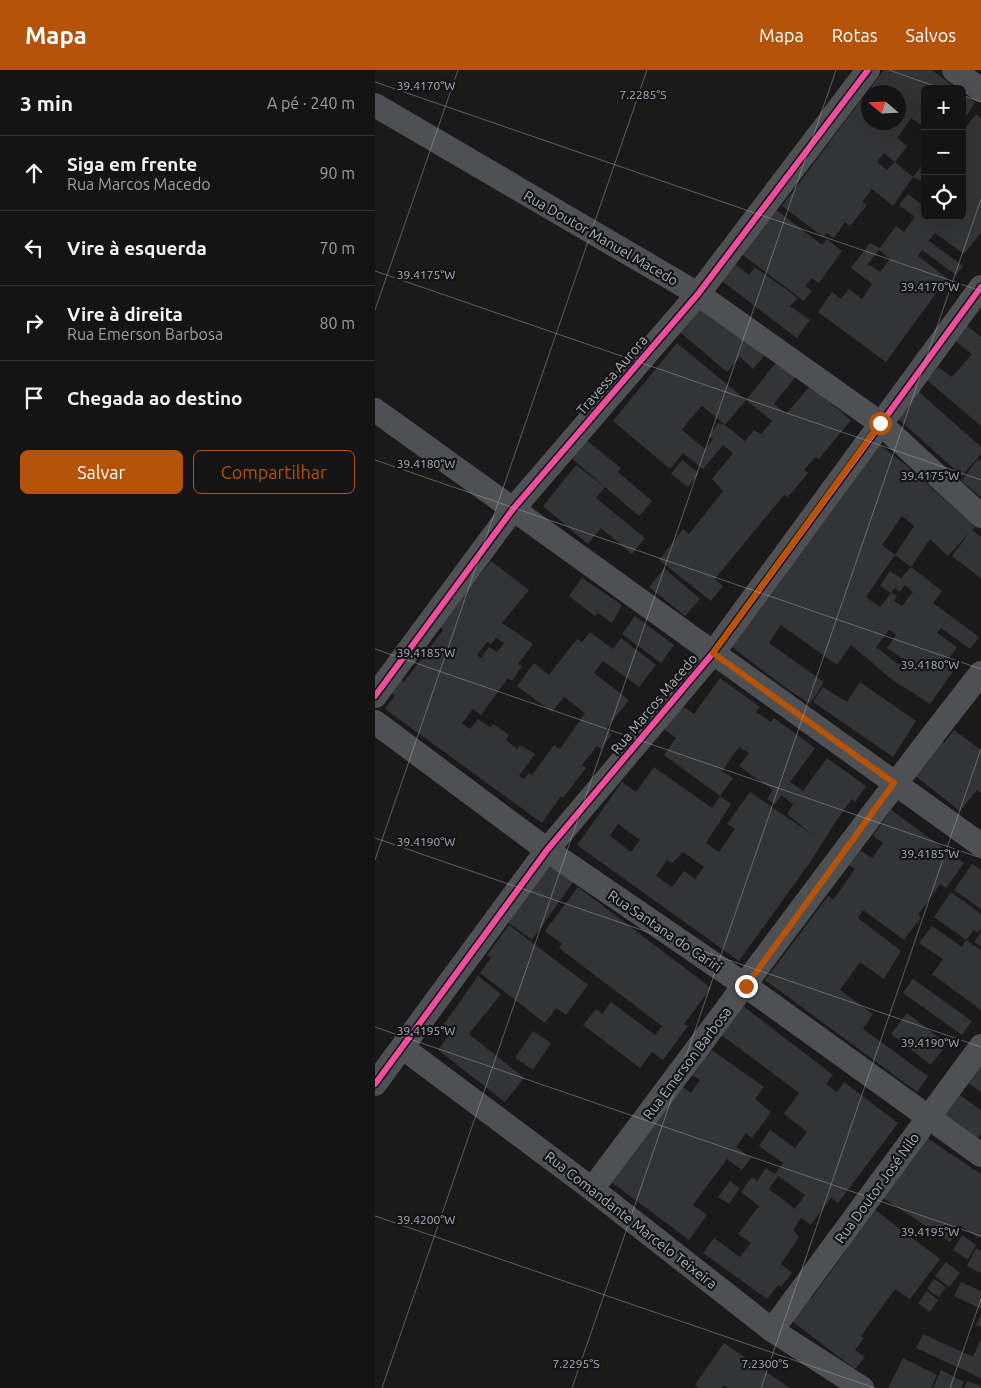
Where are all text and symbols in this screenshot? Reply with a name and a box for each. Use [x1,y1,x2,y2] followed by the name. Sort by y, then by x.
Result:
[25,22,87,49] text: Mapa
[759,25,804,45] text: Mapa
[832,25,878,45] text: Rotas
[906,25,956,45] text: Salvos
[397,79,455,92] text: 39.4170°W
[861,85,906,130] north arrow
[921,85,966,220] map controls
[921,85,966,130] button: +
[620,88,666,101] text: 7.2285°S
[20,91,73,115] text: 3 min
[267,94,355,112] text: A pé · 240 m
[921,130,966,175] button: −
[67,153,197,175] text: Siga em frente
[20,159,48,187] icon: ahead
[319,164,355,182] text: 90 m
[67,175,211,193] text: Rua Marcos Macedo
[921,175,966,220] button: locate
[521,187,681,289] street label: Rua Doutor Manuel Macedo
[20,234,48,262] icon: left
[67,237,207,259] text: Vire à esquerda
[319,239,355,257] text: 70 m
[397,268,455,281] text: 39.4175°W
[901,280,959,293] text: 39.4170°W
[67,303,183,325] text: Vire à direita
[20,309,48,337] icon: right
[319,314,355,332] text: 80 m
[67,325,223,343] text: Rua Emerson Barbosa
[573,332,651,418] street label: Travessa Aurora
[20,384,48,412] icon: arrive
[67,387,243,409] text: Chegada ao destino
[869,412,892,435] route start
[20,450,183,494] button: Salvar
[193,450,355,494] button: Compartilhar
[397,457,455,470] text: 39.4180°W
[901,469,959,482] text: 39.4175°W
[397,646,455,659] text: 39.4185°W
[607,651,701,757] street label: Rua Marcos Macedo
[901,658,959,671] text: 39.4180°W
[397,835,455,848] text: 39.4190°W
[901,847,959,860] text: 39.4185°W
[605,887,725,975] street label: Rua Santana do Cariri
[735,975,758,998] route end
[640,1004,734,1122] street label: Rua Emerson Barbosa
[397,1024,455,1037] text: 39.4195°W
[901,1036,959,1049] text: 39.4190°W
[832,1130,922,1246] street label: Rua Doutor José Nilo
[542,1148,720,1292] street label: Rua Comandante Marcelo Teixeira
[397,1213,455,1226] text: 39.4200°W
[901,1225,959,1238] text: 39.4195°W
[553,1357,599,1370] text: 7.2295°S
[742,1357,788,1370] text: 7.2300°S

